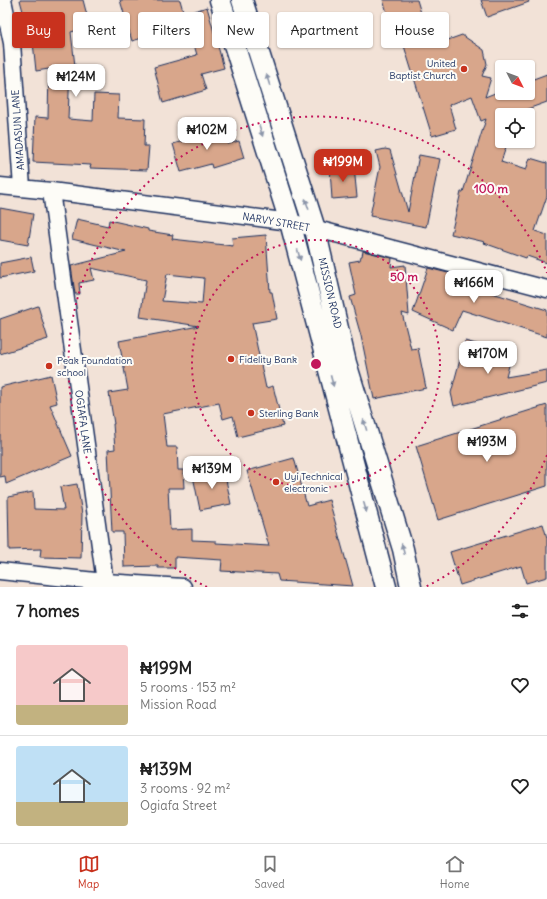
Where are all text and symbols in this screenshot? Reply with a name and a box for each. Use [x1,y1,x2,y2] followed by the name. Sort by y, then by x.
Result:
[12,12,65,48] chip: Buy
[73,12,130,48] chip: Rent
[138,12,204,48] chip: Filters
[212,12,269,48] chip: New
[277,12,373,48] chip: Apartment
[381,12,449,48] chip: House
[389,57,456,82] place label: United Baptist Church
[495,60,535,100] north arrow
[495,60,535,148] map controls
[48,64,104,98] pin: ₦124M
[459,64,469,74] marker: United Baptist Church
[56,68,96,85] text: ₦124M
[264,74,270,86] one-way arrow
[9,89,27,171] street label: AMADASUN LANE
[495,108,535,148] button: locate
[179,117,235,151] pin: ₦102M
[187,121,227,138] text: ₦102M
[258,125,264,137] one-way arrow
[315,149,371,183] pin: ₦199M
[323,153,363,170] text: ₦199M
[474,181,508,196] text: 100 m
[304,198,310,210] one-way arrow
[241,210,311,234] street label: NARVY STREET
[296,249,302,261] one-way arrow
[316,256,344,330] street label: MISSION ROAD
[390,269,419,284] text: 50 m
[446,270,502,304] pin: ₦166M
[454,274,494,291] text: ₦166M
[460,341,516,375] pin: ₦170M
[468,345,508,362] text: ₦170M
[239,353,297,366] place label: Fidelity Bank
[57,354,132,379] place label: Peak Foundation school
[226,354,236,364] marker: Fidelity Bank
[309,357,323,371] centre of rings
[44,361,54,371] marker: Peak Foundation school
[329,375,335,387] one-way arrow
[72,389,94,455] street label: OGIAFA LANE
[259,407,319,420] place label: Sterling Bank
[246,408,256,418] marker: Sterling Bank
[362,418,368,430] one-way arrow
[459,429,515,463] pin: ₦193M
[467,433,507,450] text: ₦193M
[184,456,240,490] pin: ₦139M
[192,460,232,477] text: ₦139M
[284,470,343,495] place label: Uyi Technical electronic
[271,477,281,487] marker: Uyi Technical electronic
[362,500,368,513] one-way arrow
[400,543,406,555] one-way arrow
[16,600,80,622] text: 7 homes
[509,600,531,622] icon: filters
[140,657,192,679] text: ₦199M
[48,661,96,709] icon: home
[509,674,531,696] icon: heart
[140,679,236,696] text: 5 rooms · 153 m²
[140,696,217,713] text: Mission Road
[140,758,192,780] text: ₦139M
[48,762,96,810] icon: home
[509,775,531,797] icon: heart
[140,780,231,797] text: 3 rooms · 92 m²
[140,797,217,814] text: Ogiafa Street
[78,853,100,891] tab: Map
[255,853,285,891] tab: Saved
[440,853,469,891] tab: Home

